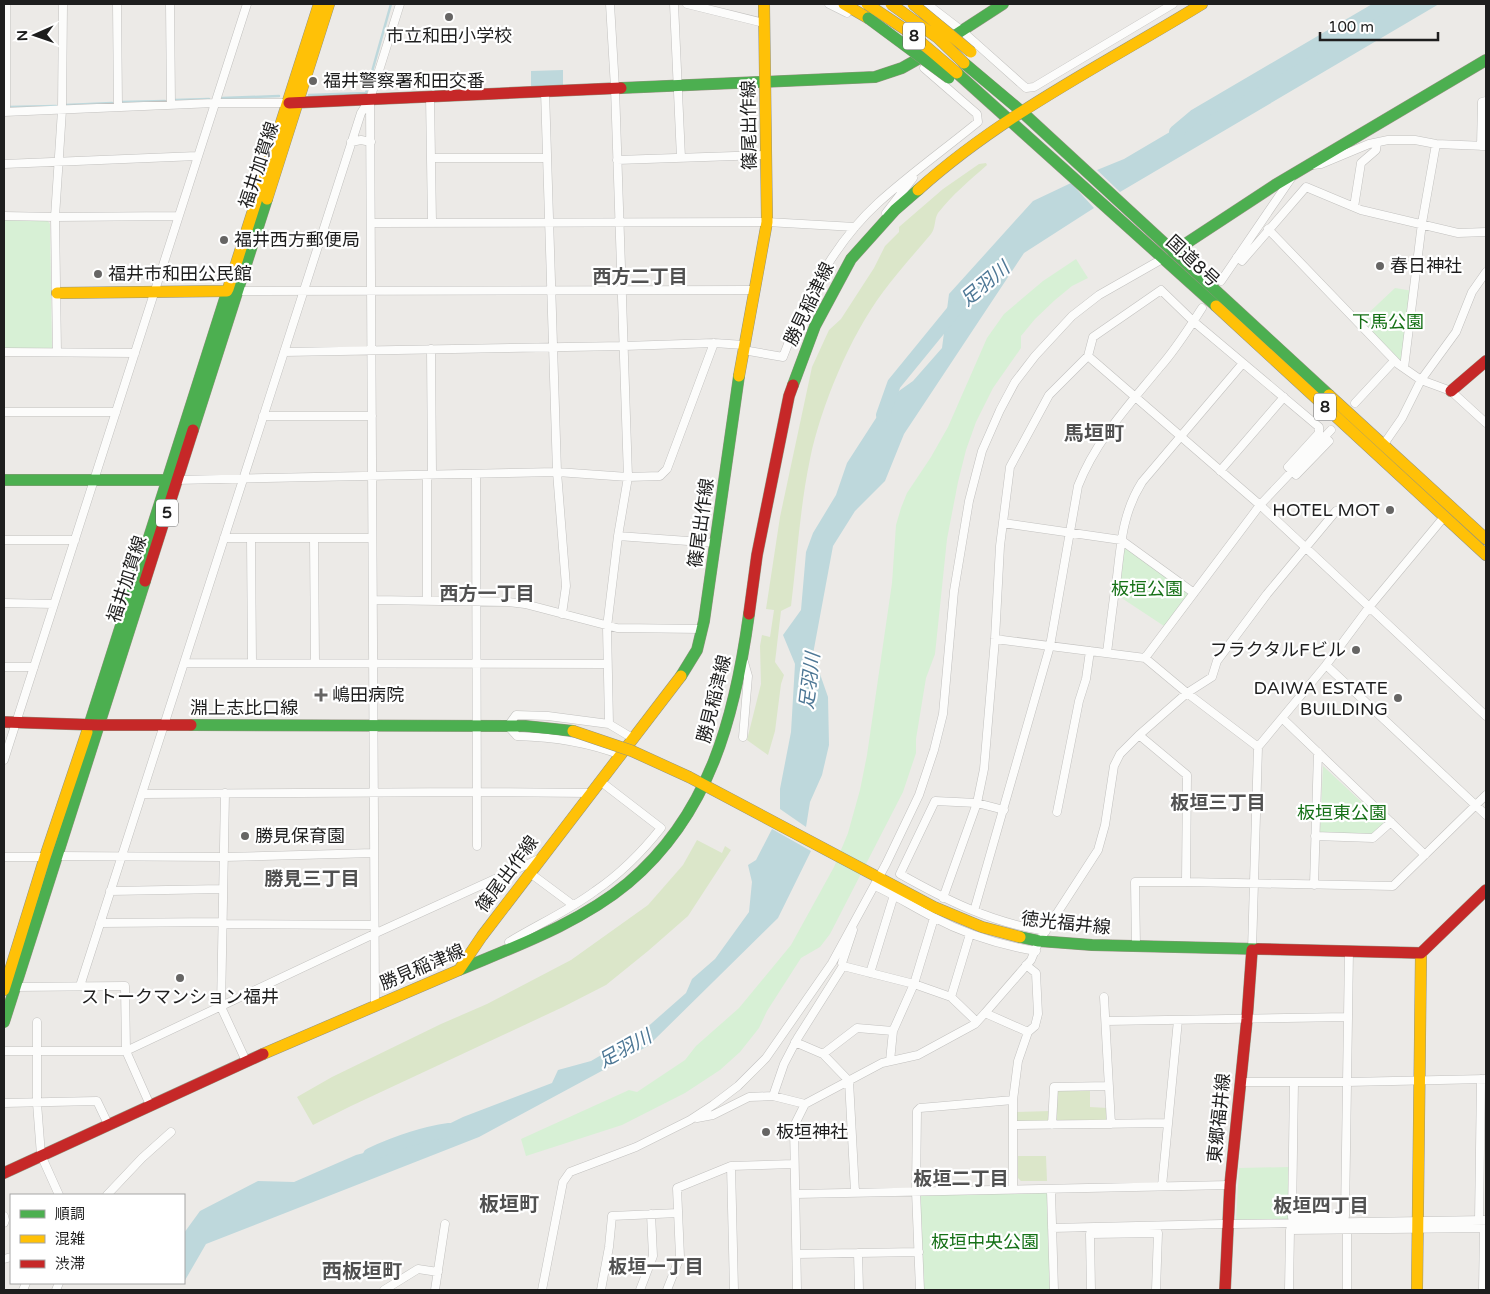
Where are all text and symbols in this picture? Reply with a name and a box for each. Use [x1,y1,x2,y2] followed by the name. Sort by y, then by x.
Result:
[10,10,60,60] north arrow
[1320,10,1438,42] scale bar
[443,11,455,23] marker: 市立和田小学校
[1328,18,1374,36] text: 100 m
[903,22,925,50] road number: 8
[386,25,512,47] place label: 市立和田小学校
[14,30,31,41] text: N
[323,70,485,92] place label: 福井警察署和田交番
[307,75,319,87] marker: 福井警察署和田交番
[737,80,761,170] street label: 篠尾出作線
[235,119,283,211] street label: 福井加賀線
[234,229,360,251] place label: 福井西方郵便局
[1162,231,1224,291] street label: 国道8号
[218,234,230,246] marker: 福井西方郵便局
[1390,255,1462,277] place label: 春日神社
[956,256,1015,311] water label: 足羽川
[779,259,839,349] street label: 勝見稲津線
[1374,260,1386,272] marker: 春日神社
[108,263,252,285] place label: 福井市和田公民館
[592,266,688,288] district label: 西方二丁目
[92,268,104,280] marker: 福井市和田公民館
[1352,311,1424,333] park label: 下馬公園
[1314,394,1336,421] road number: 8
[1064,422,1124,446] district label: 馬垣町
[684,477,718,569] street label: 篠尾出作線
[156,499,178,526] road number: 5
[1272,499,1380,521] place label: HOTEL MOT
[1384,504,1396,516] marker: HOTEL MOT
[103,533,151,625] street label: 福井加賀線
[1111,578,1183,600] park label: 板垣公園
[439,583,535,605] district label: 西方一丁目
[1210,639,1346,661] place label: フラクタルFビル
[1350,644,1362,656] marker: フラクタルFビル
[796,649,825,711] water label: 足羽川
[692,653,736,745] street label: 勝見稲津線
[1253,677,1388,720] place label: DAIWA ESTATE BUILDING
[332,684,404,706] place label: 嶋田病院
[314,688,328,702] marker: 嶋田病院
[1392,692,1404,704] marker: DAIWA ESTATE BUILDING
[190,697,298,719] street label: 淵上志比口線
[1170,792,1266,814] district label: 板垣三丁目
[1297,802,1387,824] park label: 板垣東公園
[255,825,345,847] place label: 勝見保育園
[239,830,251,842] marker: 勝見保育園
[471,831,543,917] street label: 篠尾出作線
[264,868,360,890] district label: 勝見三丁目
[1020,907,1112,939] street label: 徳光福井線
[376,939,468,995] street label: 勝見稲津線
[174,972,186,984] marker: ストークマンション福井
[81,986,279,1008] place label: ストークマンション福井
[595,1025,657,1072] water label: 足羽川
[1203,1072,1235,1164] street label: 東郷福井線
[776,1121,848,1143] place label: 板垣神社
[760,1126,772,1138] marker: 板垣神社
[913,1168,1009,1190] district label: 板垣二丁目
[479,1193,539,1217] district label: 板垣町
[10,1194,185,1284] legend
[1273,1195,1369,1217] district label: 板垣四丁目
[55,1205,85,1223] text: 順調
[55,1230,85,1248] text: 混雑
[931,1231,1039,1253] park label: 板垣中央公園
[55,1255,85,1273] text: 渋滞
[608,1256,704,1278] district label: 板垣一丁目
[322,1260,402,1284] district label: 西板垣町

